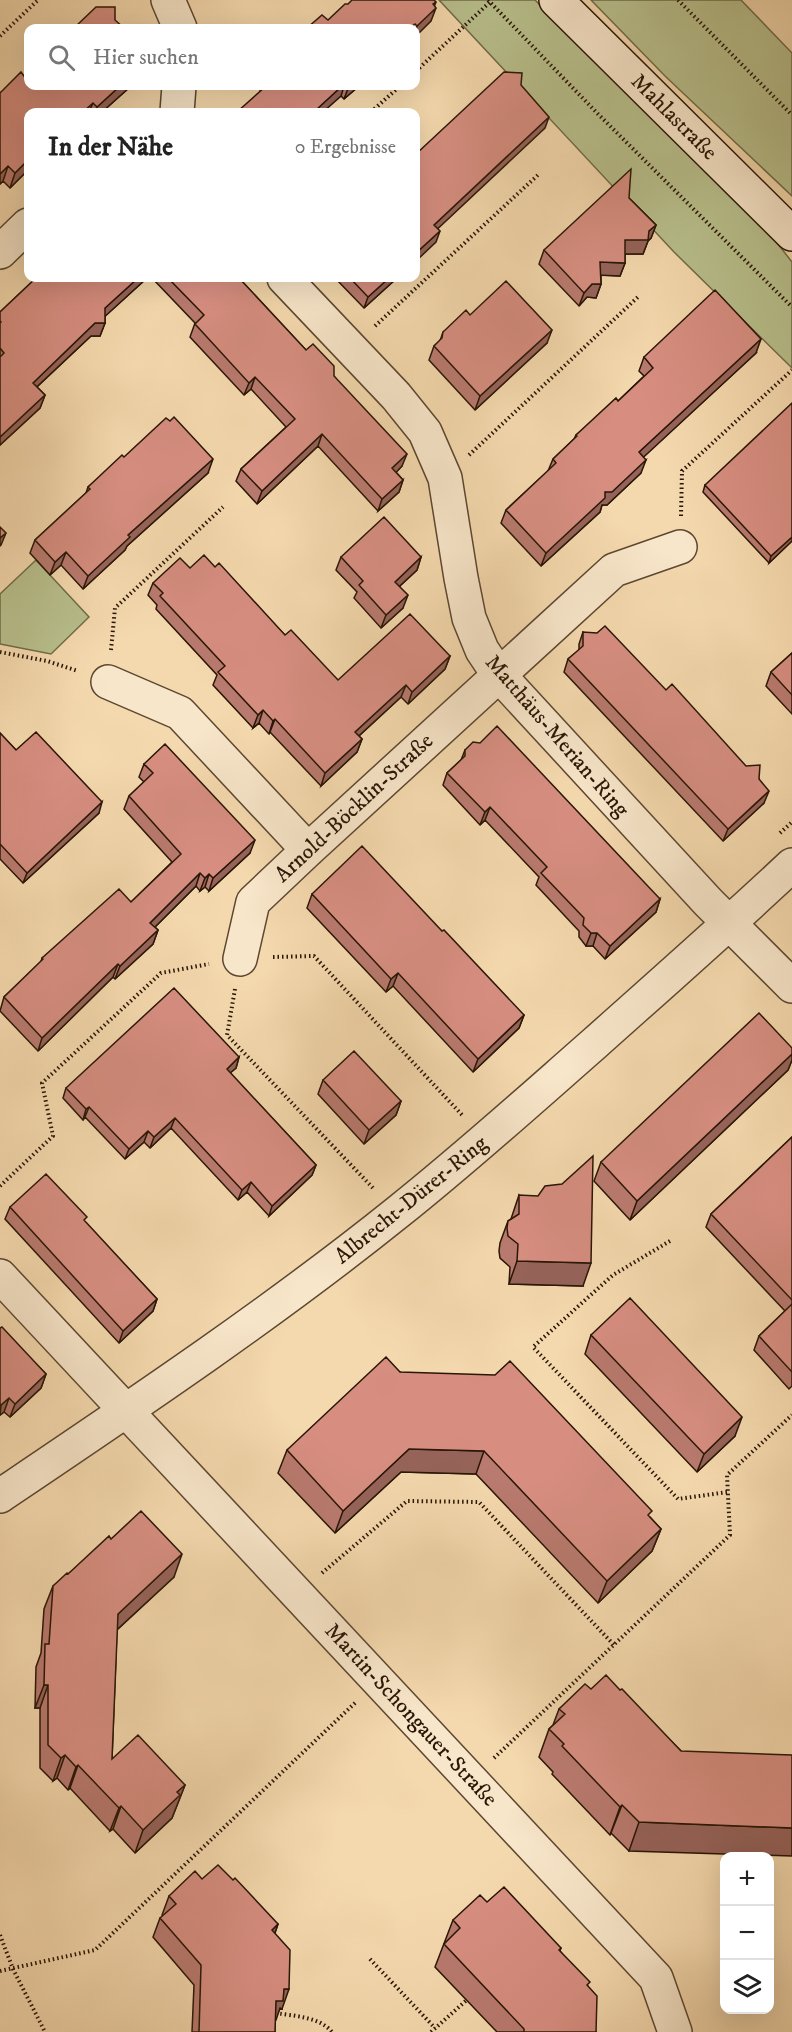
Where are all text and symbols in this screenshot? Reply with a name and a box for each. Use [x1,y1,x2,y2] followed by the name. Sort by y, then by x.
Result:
[24,24,420,90] search box
[45,41,78,74] icon: search
[93,44,199,71] text: Hier suchen
[625,68,723,166] street label: Mahlastraße
[48,131,173,164] text: In der Nähe
[295,135,396,160] text: 0 Ergebnisse
[479,649,635,823] street label: Matthäus-Merian-Ring
[269,728,439,888] street label: Arnold-Böcklin-Straße
[329,1130,493,1270] street label: Albrecht-Dürer-Ring
[319,1618,503,1812] street label: Martin-Schongauer-Straße
[720,1852,774,2014] map controls
[720,1852,774,1906] button: +
[720,1906,774,1960] button: −
[720,1960,774,2014] button: layers

